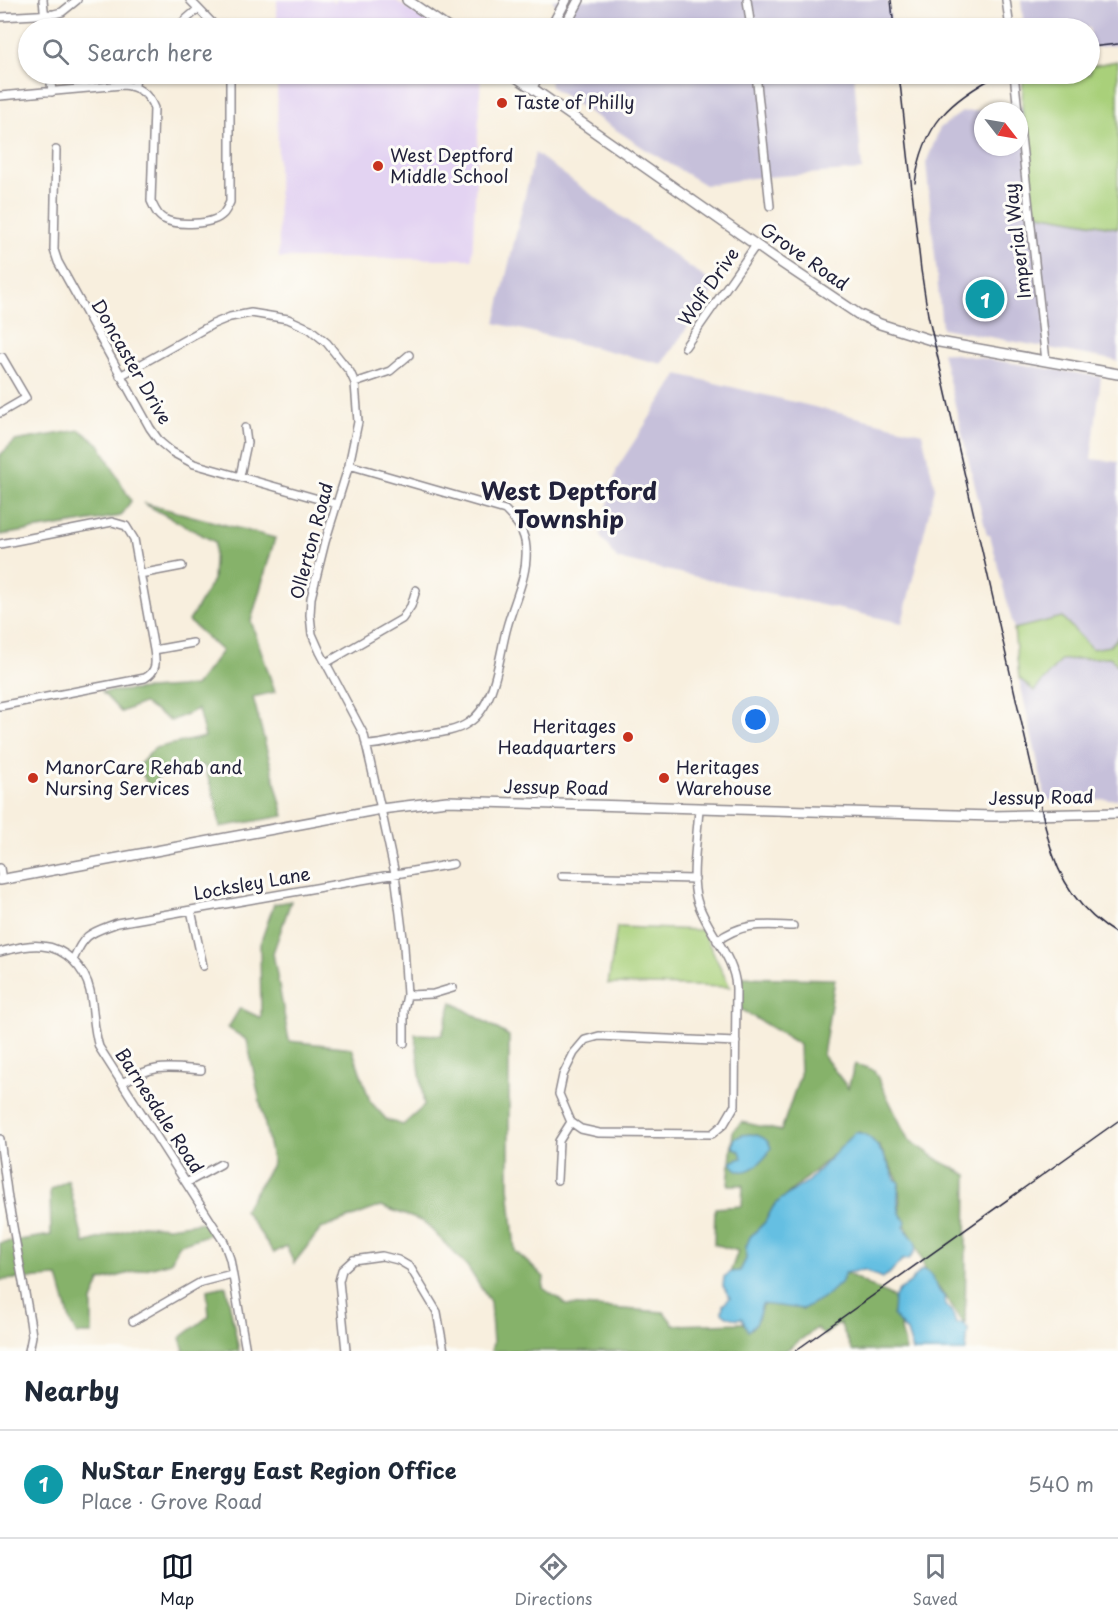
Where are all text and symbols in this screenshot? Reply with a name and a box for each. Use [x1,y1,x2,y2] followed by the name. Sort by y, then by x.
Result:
[18,18,1100,84] search box
[39,35,72,68] icon: search
[87,35,213,68] text: Search here
[514,88,634,115] place label: Taste of Philly
[495,96,509,110] marker: Taste of Philly
[974,102,1028,156] north arrow
[390,141,514,189] place label: West Deptford Middle School
[371,159,385,173] marker: West Deptford Middle School
[996,182,1037,301] street label: Imperial Way
[755,215,855,296] street label: Grove Road
[671,241,745,331] street label: Wolf Drive
[966,276,1004,322] pin: 1
[85,294,179,429] street label: Doncaster Drive
[481,472,657,536] district label: West Deptford Township
[282,479,339,602] street label: Ollerton Road
[741,705,770,734] your location
[498,712,616,760] place label: Heritages Headquarters
[621,730,635,744] marker: Heritages Headquarters
[45,753,243,801] place label: ManorCare Rehab and Nursing Services
[676,753,772,801] place label: Heritages Warehouse
[26,771,40,785] marker: ManorCare Rehab and Nursing Services
[657,771,671,785] marker: Heritages Warehouse
[503,772,609,801] street label: Jessup Road
[988,782,1094,811] street label: Jessup Road
[191,859,312,906] street label: Locksley Lane
[109,1042,211,1178] street label: Barnesdale Road
[24,1371,119,1410] text: Nearby
[81,1453,457,1486] text: NuStar Energy East Region Office
[39,1469,48,1499] text: 1
[1028,1469,1094,1499] text: 540 m
[81,1486,262,1516] text: Place · Grove Road
[160,1550,194,1610] tab: Map
[514,1550,592,1610] tab: Directions
[912,1550,958,1610] tab: Saved

